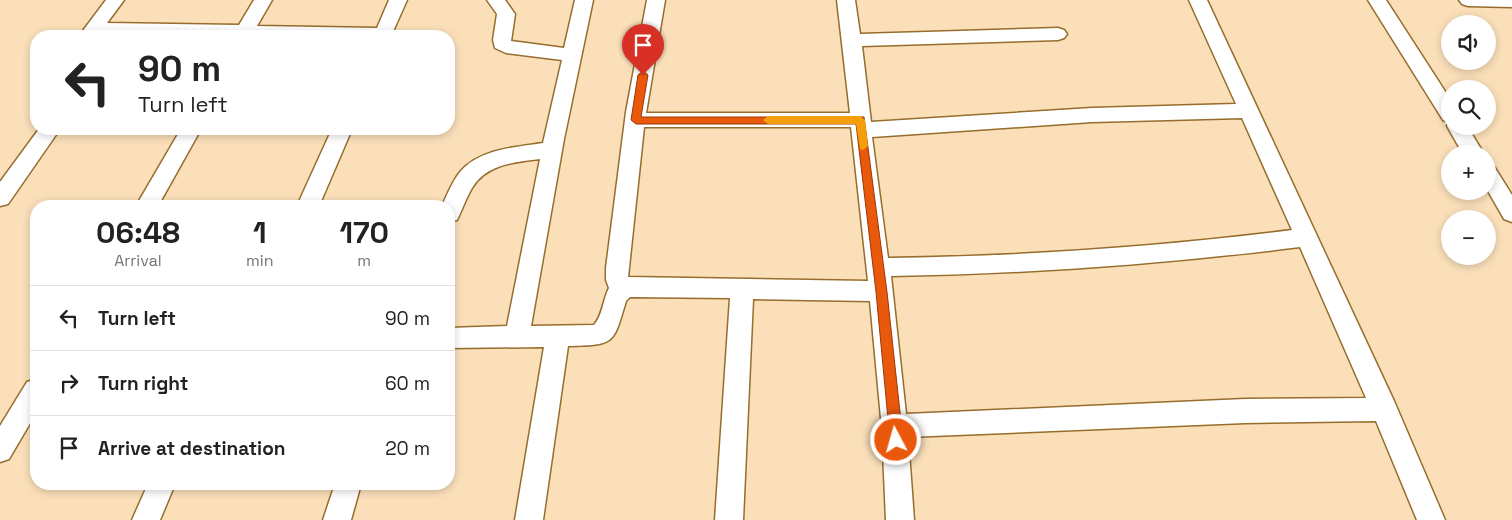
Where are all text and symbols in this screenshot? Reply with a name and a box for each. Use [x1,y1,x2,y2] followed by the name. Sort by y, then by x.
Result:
[1441,15,1496,265] map controls
[1441,15,1496,70] button: sound
[622,24,664,75] pin
[629,31,657,59] icon: arrive
[138,47,221,91] text: 90 m
[55,50,120,115] icon: left
[1441,80,1496,135] button: search
[138,90,228,118] text: Turn left
[1441,145,1496,200] button: +
[1441,210,1496,265] button: −
[96,213,180,252] text: 06:48
[253,213,267,252] text: 1
[340,213,389,252] text: 170
[114,250,162,271] text: Arrival
[246,250,274,271] text: min
[357,250,371,271] text: m
[55,304,83,332] icon: left
[98,306,176,331] text: Turn left
[385,306,430,331] text: 90 m
[55,369,83,397] icon: right
[98,371,188,396] text: Turn right
[385,371,430,396] text: 60 m
[869,413,921,465] position arrow
[55,434,83,462] icon: arrive
[98,436,286,461] text: Arrive at destination
[385,436,430,461] text: 20 m

